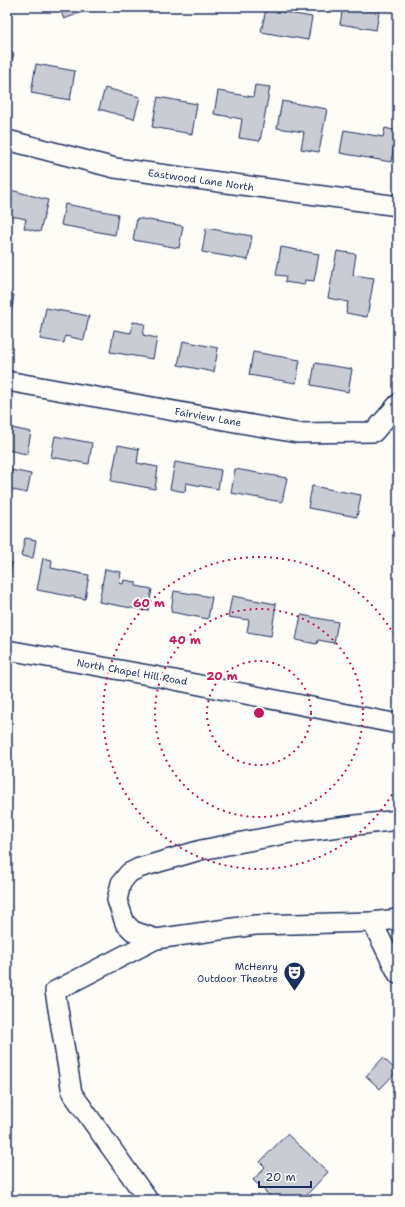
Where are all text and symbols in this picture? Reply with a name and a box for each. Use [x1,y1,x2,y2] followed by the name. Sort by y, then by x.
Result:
[147,166,255,194] street label: Eastwood Lane North
[174,405,243,429] street label: Fairview Lane
[133,595,165,611] text: 60 m
[169,632,201,648] text: 40 m
[76,656,189,688] street label: North Chapel Hill Road
[206,668,238,684] text: 20 m
[252,706,266,720] centre of rings
[281,959,307,992] theatre icon: McHenry Outdoor Theatre
[197,960,278,985] place label: McHenry Outdoor Theatre
[259,1163,311,1189] scale bar
[265,1169,296,1185] text: 20 m

